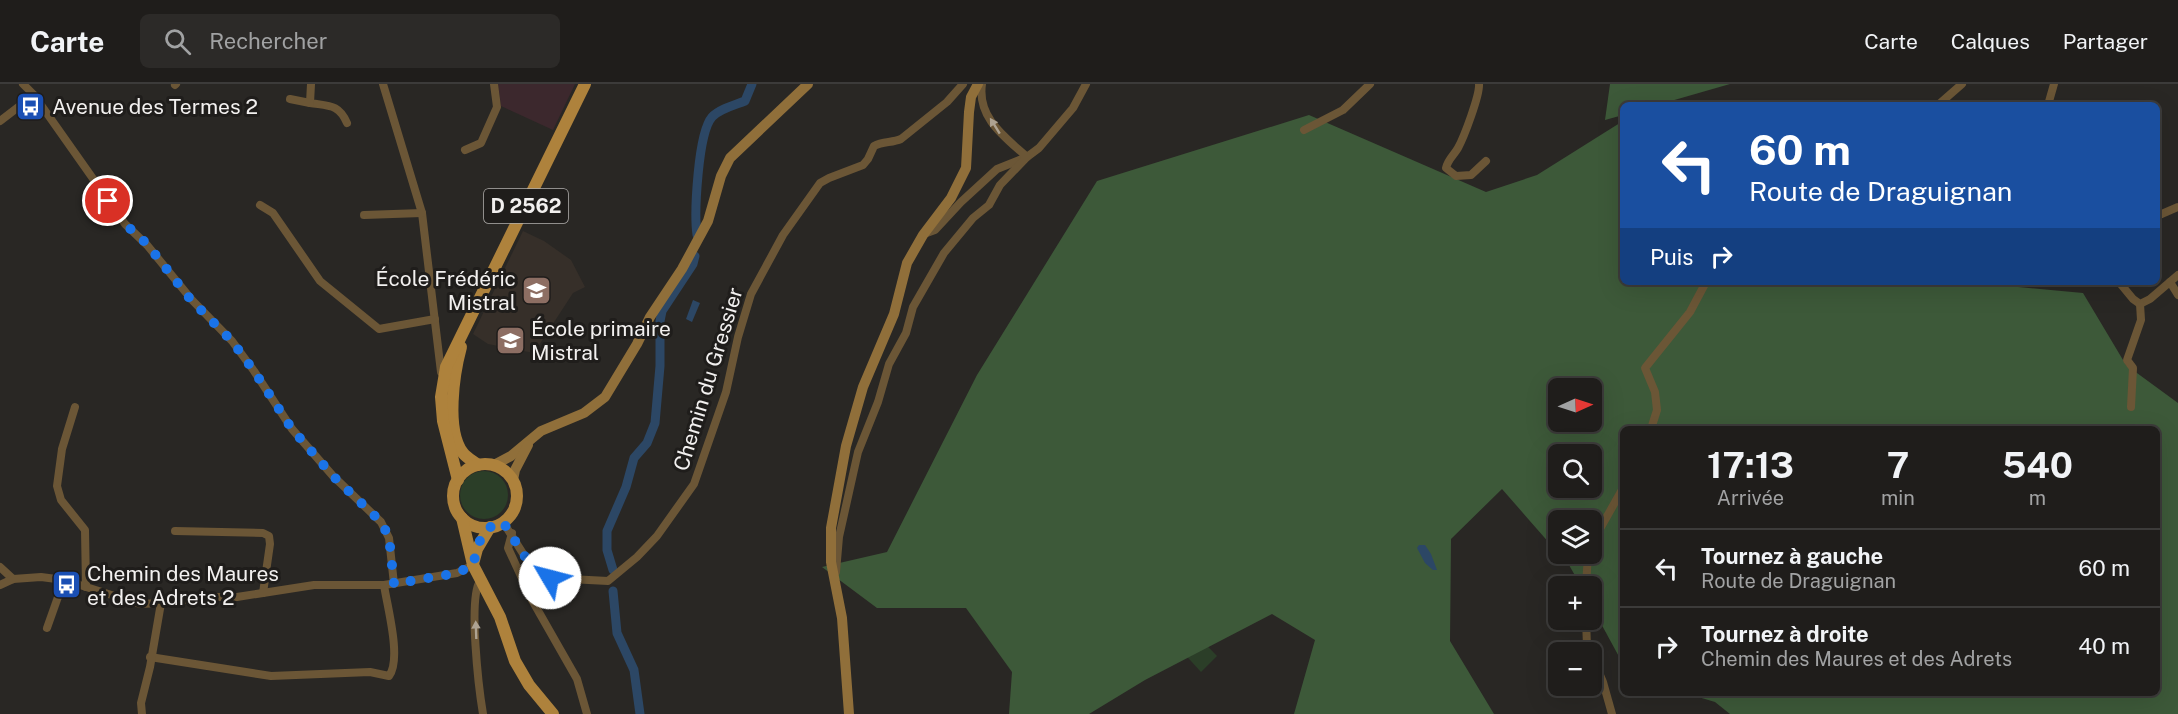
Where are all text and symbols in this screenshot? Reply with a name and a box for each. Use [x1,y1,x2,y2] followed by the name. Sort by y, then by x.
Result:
[140,14,560,68] search box
[30,25,104,58] text: Carte
[161,25,194,58] icon: search
[209,28,327,54] text: Rechercher
[1864,29,1918,54] text: Carte
[1951,29,2030,54] text: Calques
[2063,29,2148,54] text: Partager
[15,90,47,122] bus stop icon: Avenue des Termes 2
[52,94,258,119] place label: Avenue des Termes 2
[990,117,1000,134] one-way arrow
[1749,125,1851,174] text: 60 m
[1650,126,1728,204] icon: left
[82,175,133,226] pin
[1749,175,2012,207] text: Route de Draguignan
[91,184,124,217] icon: arrive
[484,189,568,223] road number: D 2562
[1705,240,1738,273] icon: right
[1650,244,1693,270] text: Puis
[376,266,516,315] place label: École Frédéric Mistral
[521,274,553,306] school or university icon: École Frédéric Mistral
[668,284,748,474] street label: Chemin du Gressier
[531,316,671,365] place label: École primaire Mistral
[494,324,526,356] school or university icon: École primaire Mistral
[1548,378,1602,432] north arrow
[1548,378,1602,696] map controls
[1548,444,1602,498] button: search
[1707,444,1794,486] text: 17:13
[1887,444,1909,486] text: 7
[2002,444,2073,486] text: 540
[1717,486,1784,510] text: Arrivée
[1881,486,1915,510] text: min
[2029,486,2046,510] text: m
[1548,510,1602,564] button: layers
[1701,543,1883,569] text: Tournez à gauche
[518,546,582,610] position arrow
[1650,552,1683,585] icon: left
[2079,555,2130,581] text: 60 m
[87,561,279,610] place label: Chemin des Maures et des Adrets 2
[50,569,82,601] bus stop icon: Chemin des Maures et des Adrets 2
[1701,569,1896,593] text: Route de Draguignan
[1548,576,1602,630] button: +
[471,621,481,640] one-way arrow
[1701,621,1869,647] text: Tournez à droite
[1650,630,1683,663] icon: right
[2078,633,2130,659] text: 40 m
[1548,642,1602,696] button: −
[1701,647,2012,671] text: Chemin des Maures et des Adrets

